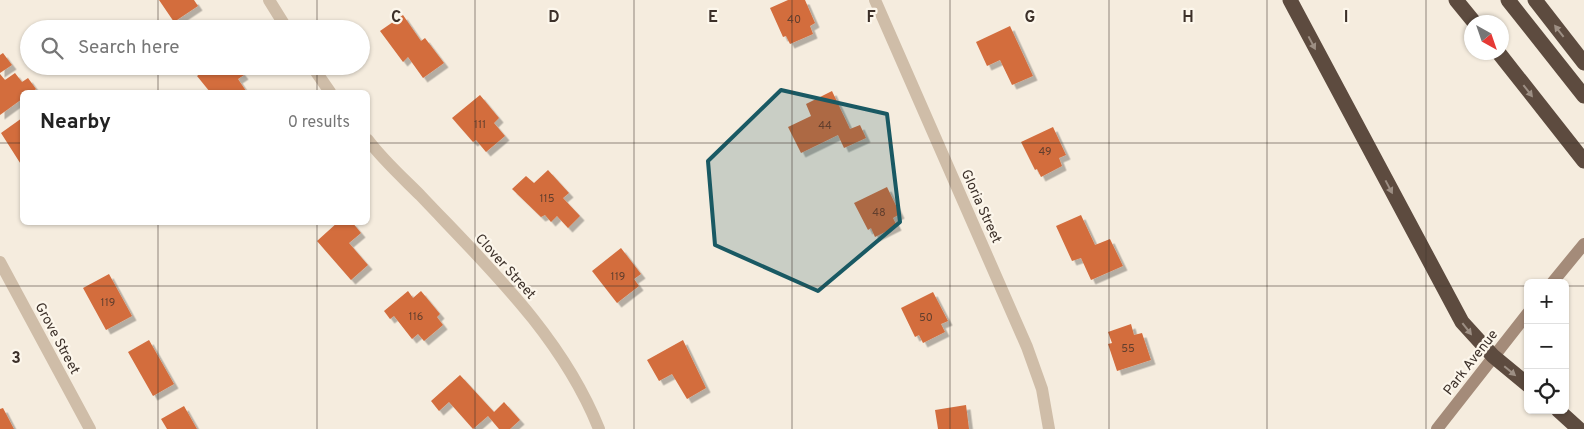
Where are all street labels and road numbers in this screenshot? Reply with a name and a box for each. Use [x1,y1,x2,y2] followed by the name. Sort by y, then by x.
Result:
[957,167,1004,246] street label: Gloria Street
[471,231,539,303] street label: Clover Street
[31,300,83,378] street label: Grove Street
[1440,327,1502,399] street label: Park Avenue

